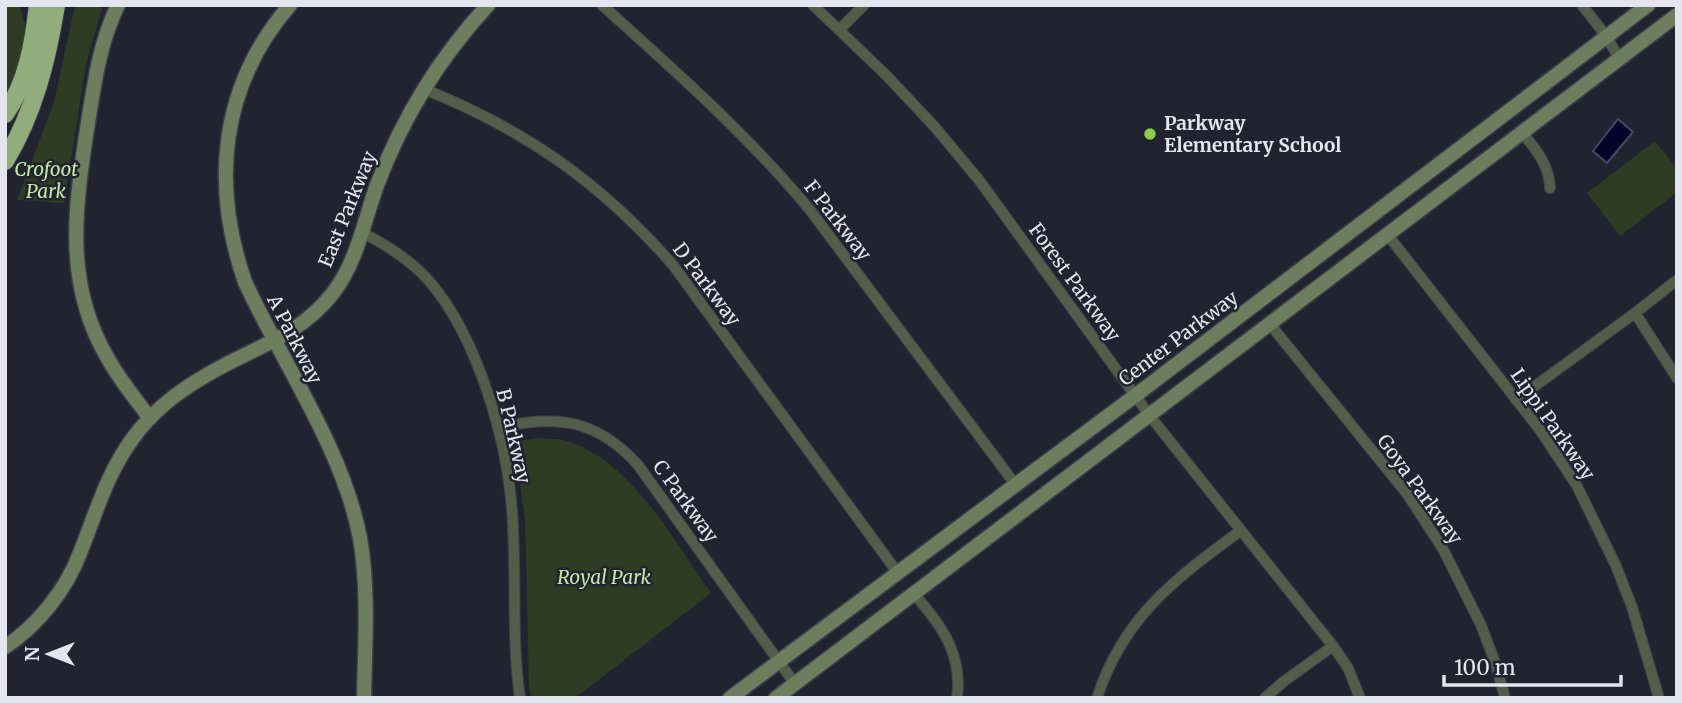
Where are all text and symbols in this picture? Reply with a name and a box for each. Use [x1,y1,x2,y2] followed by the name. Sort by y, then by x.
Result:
[1164,111,1341,157] place label: Parkway Elementary School
[1142,126,1158,142] marker: Parkway Elementary School
[313,147,381,271] street label: East Parkway
[14,157,78,203] park label: Crofoot Park
[799,175,877,265] street label: F Parkway
[1024,218,1126,346] street label: Forest Parkway
[668,238,746,330] street label: D Parkway
[1113,285,1243,391] street label: Center Parkway
[262,289,328,388] street label: A Parkway
[1506,364,1600,484] street label: Lippi Parkway
[491,386,537,486] street label: B Parkway
[1372,429,1468,549] street label: Goya Parkway
[648,455,724,547] street label: C Parkway
[557,565,651,589] park label: Royal Park
[14,619,84,689] north arrow
[1444,644,1621,688] scale bar
[20,646,44,662] text: N
[1454,654,1516,681] text: 100 m

